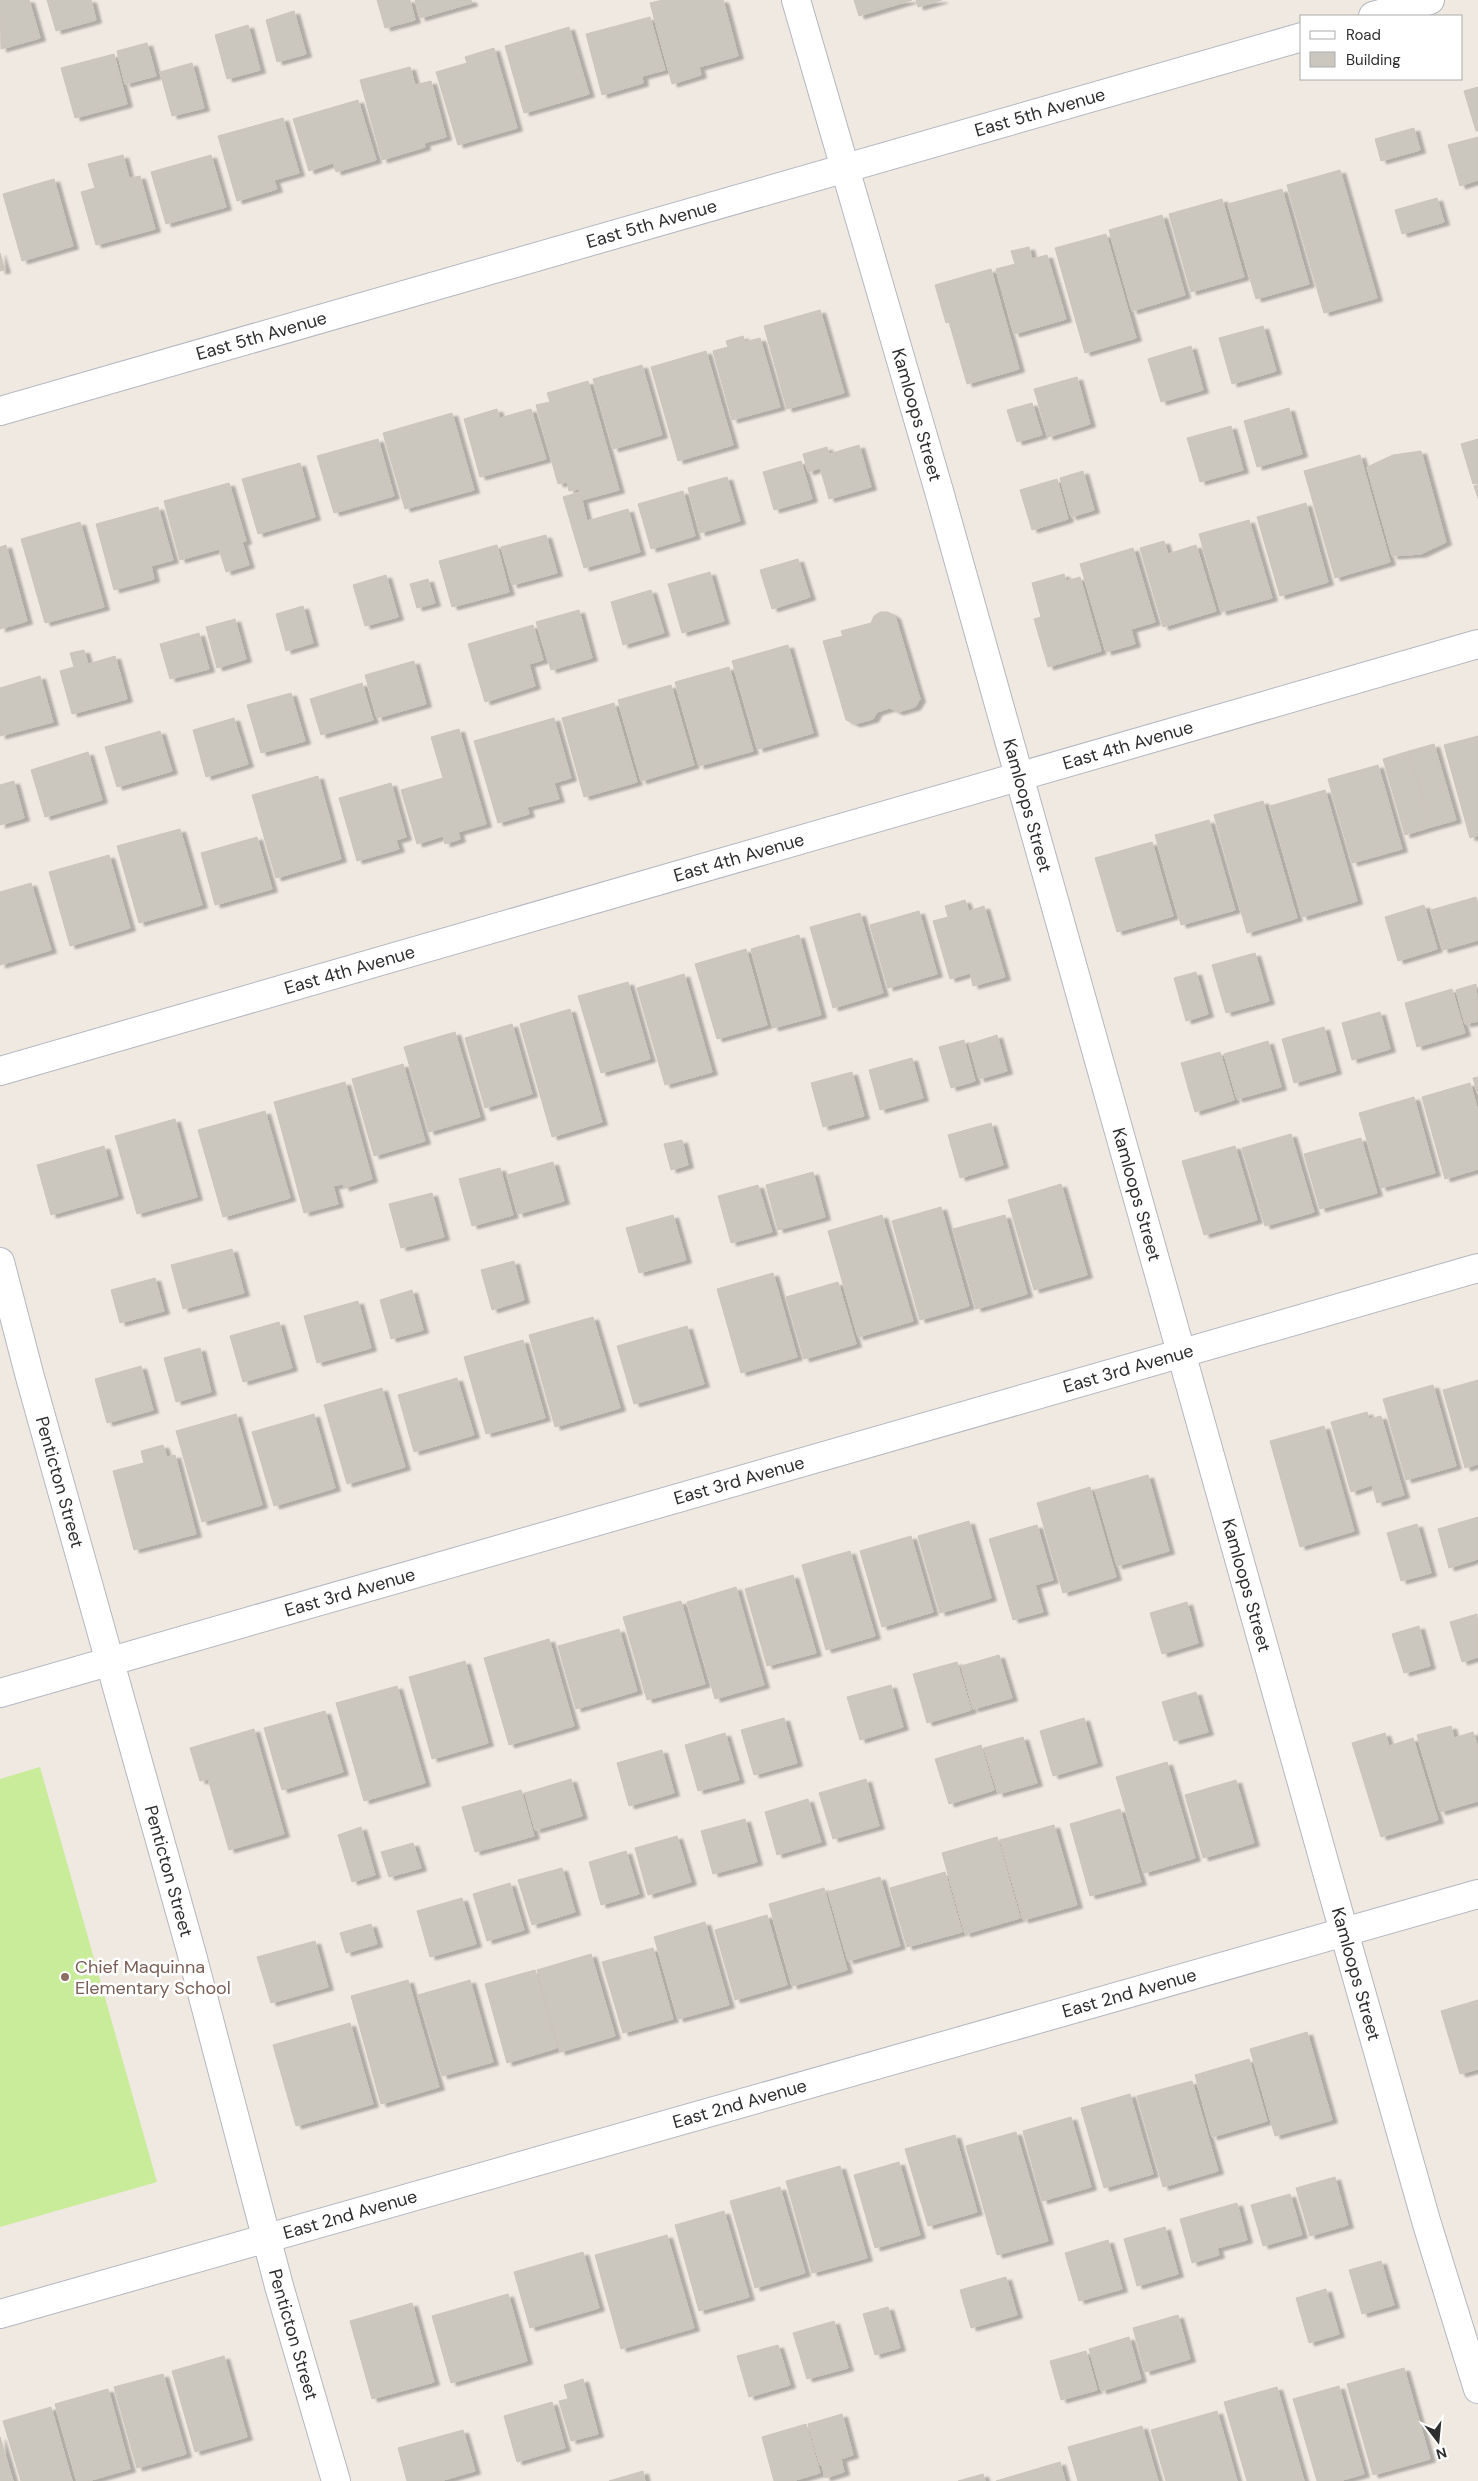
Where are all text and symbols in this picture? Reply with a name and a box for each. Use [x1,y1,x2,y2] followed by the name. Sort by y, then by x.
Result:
[1300,15,1463,80] legend
[1346,25,1381,45] text: Road
[1346,50,1401,70] text: Building
[972,82,1108,142] street label: East 5th Avenue
[584,194,720,254] street label: East 5th Avenue
[193,306,330,366] street label: East 5th Avenue
[886,345,948,484] street label: Kamloops Street
[1060,715,1196,775] street label: East 4th Avenue
[997,736,1057,875] street label: Kamloops Street
[671,827,807,888] street label: East 4th Avenue
[282,940,418,1000] street label: East 4th Avenue
[1106,1125,1167,1264] street label: Kamloops Street
[1060,1338,1196,1399] street label: East 3rd Avenue
[30,1414,89,1551] street label: Penticton Street
[671,1450,807,1511] street label: East 3rd Avenue
[1216,1516,1277,1655] street label: Kamloops Street
[282,1562,418,1623] street label: East 3rd Avenue
[139,1803,198,1940] street label: Penticton Street
[1326,1905,1386,2044] street label: Kamloops Street
[75,1955,231,2000] place label: Chief Maquinna Elementary School
[1059,1963,1199,2024] street label: East 2nd Avenue
[59,1971,71,1983] marker: Chief Maquinna Elementary School
[670,2073,810,2134] street label: East 2nd Avenue
[280,2184,420,2245] street label: East 2nd Avenue
[263,2266,324,2403] street label: Penticton Street
[1413,2416,1463,2466] north arrow
[1434,2443,1449,2464] text: N

